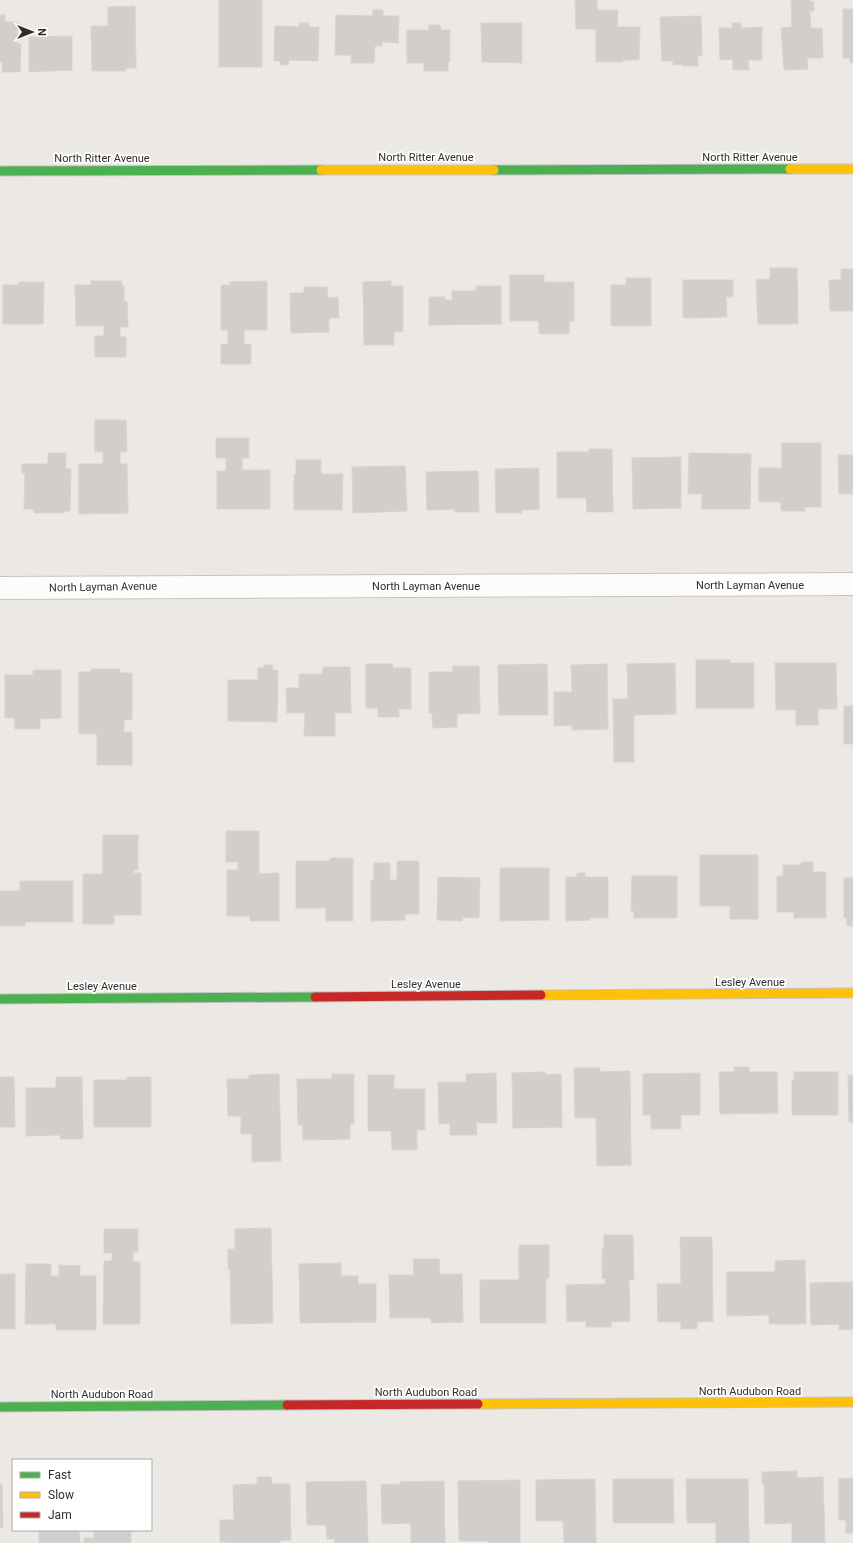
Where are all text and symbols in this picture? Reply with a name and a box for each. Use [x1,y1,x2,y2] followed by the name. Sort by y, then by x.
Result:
[12,12,52,52] north arrow
[35,28,48,36] text: N
[378,151,474,164] street label: North Ritter Avenue
[702,151,798,164] street label: North Ritter Avenue
[54,152,150,165] street label: North Ritter Avenue
[696,579,804,592] street label: North Layman Avenue
[49,580,157,594] street label: North Layman Avenue
[372,580,480,593] street label: North Layman Avenue
[715,976,785,989] street label: Lesley Avenue
[391,978,461,991] street label: Lesley Avenue
[67,980,137,993] street label: Lesley Avenue
[699,1385,801,1398] street label: North Audubon Road
[375,1386,477,1399] street label: North Audubon Road
[51,1388,153,1401] street label: North Audubon Road
[12,1459,152,1531] legend
[48,1468,71,1482] text: Fast
[48,1488,74,1502] text: Slow
[48,1508,72,1522] text: Jam

